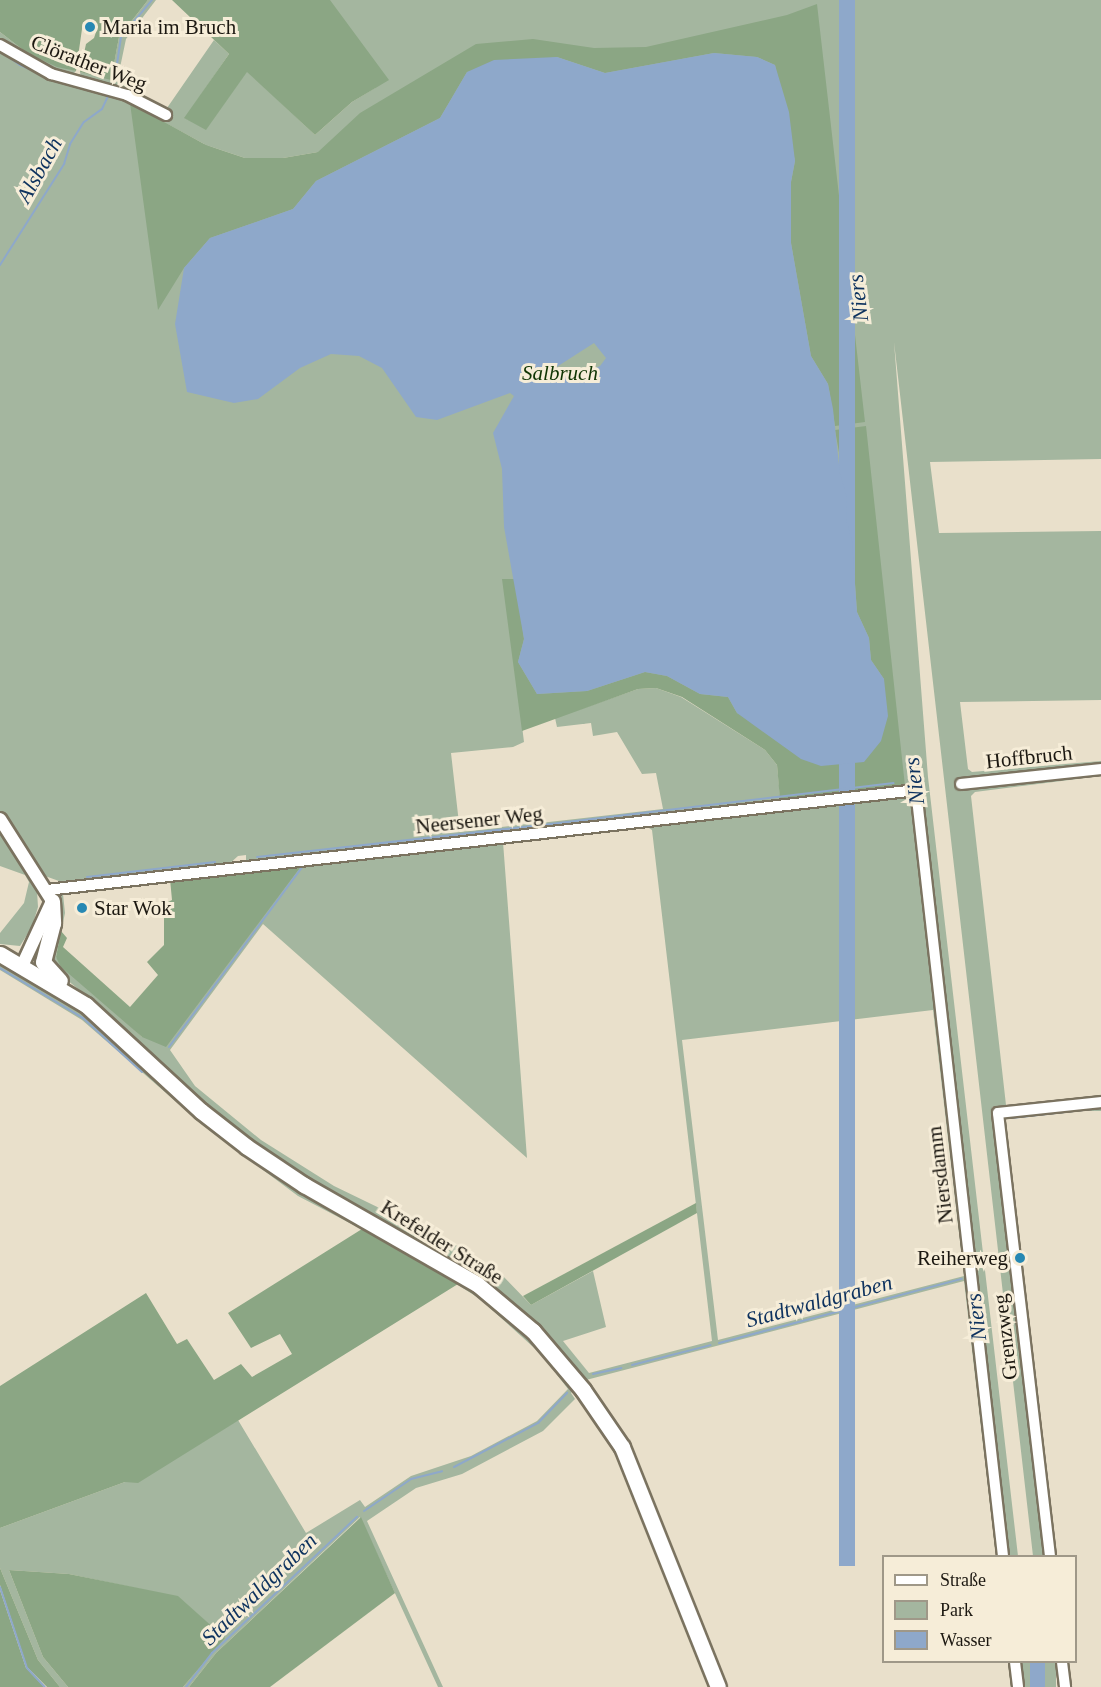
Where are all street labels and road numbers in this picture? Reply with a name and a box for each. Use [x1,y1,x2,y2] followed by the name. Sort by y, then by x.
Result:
[27,29,151,97] street label: Clörather Weg
[984,740,1074,774] street label: Hoffbruch
[414,801,544,839] street label: Neersener Weg
[922,1125,958,1225] street label: Niersdamm
[376,1194,508,1290] street label: Krefelder Straße
[987,1293,1023,1381] street label: Grenzweg

